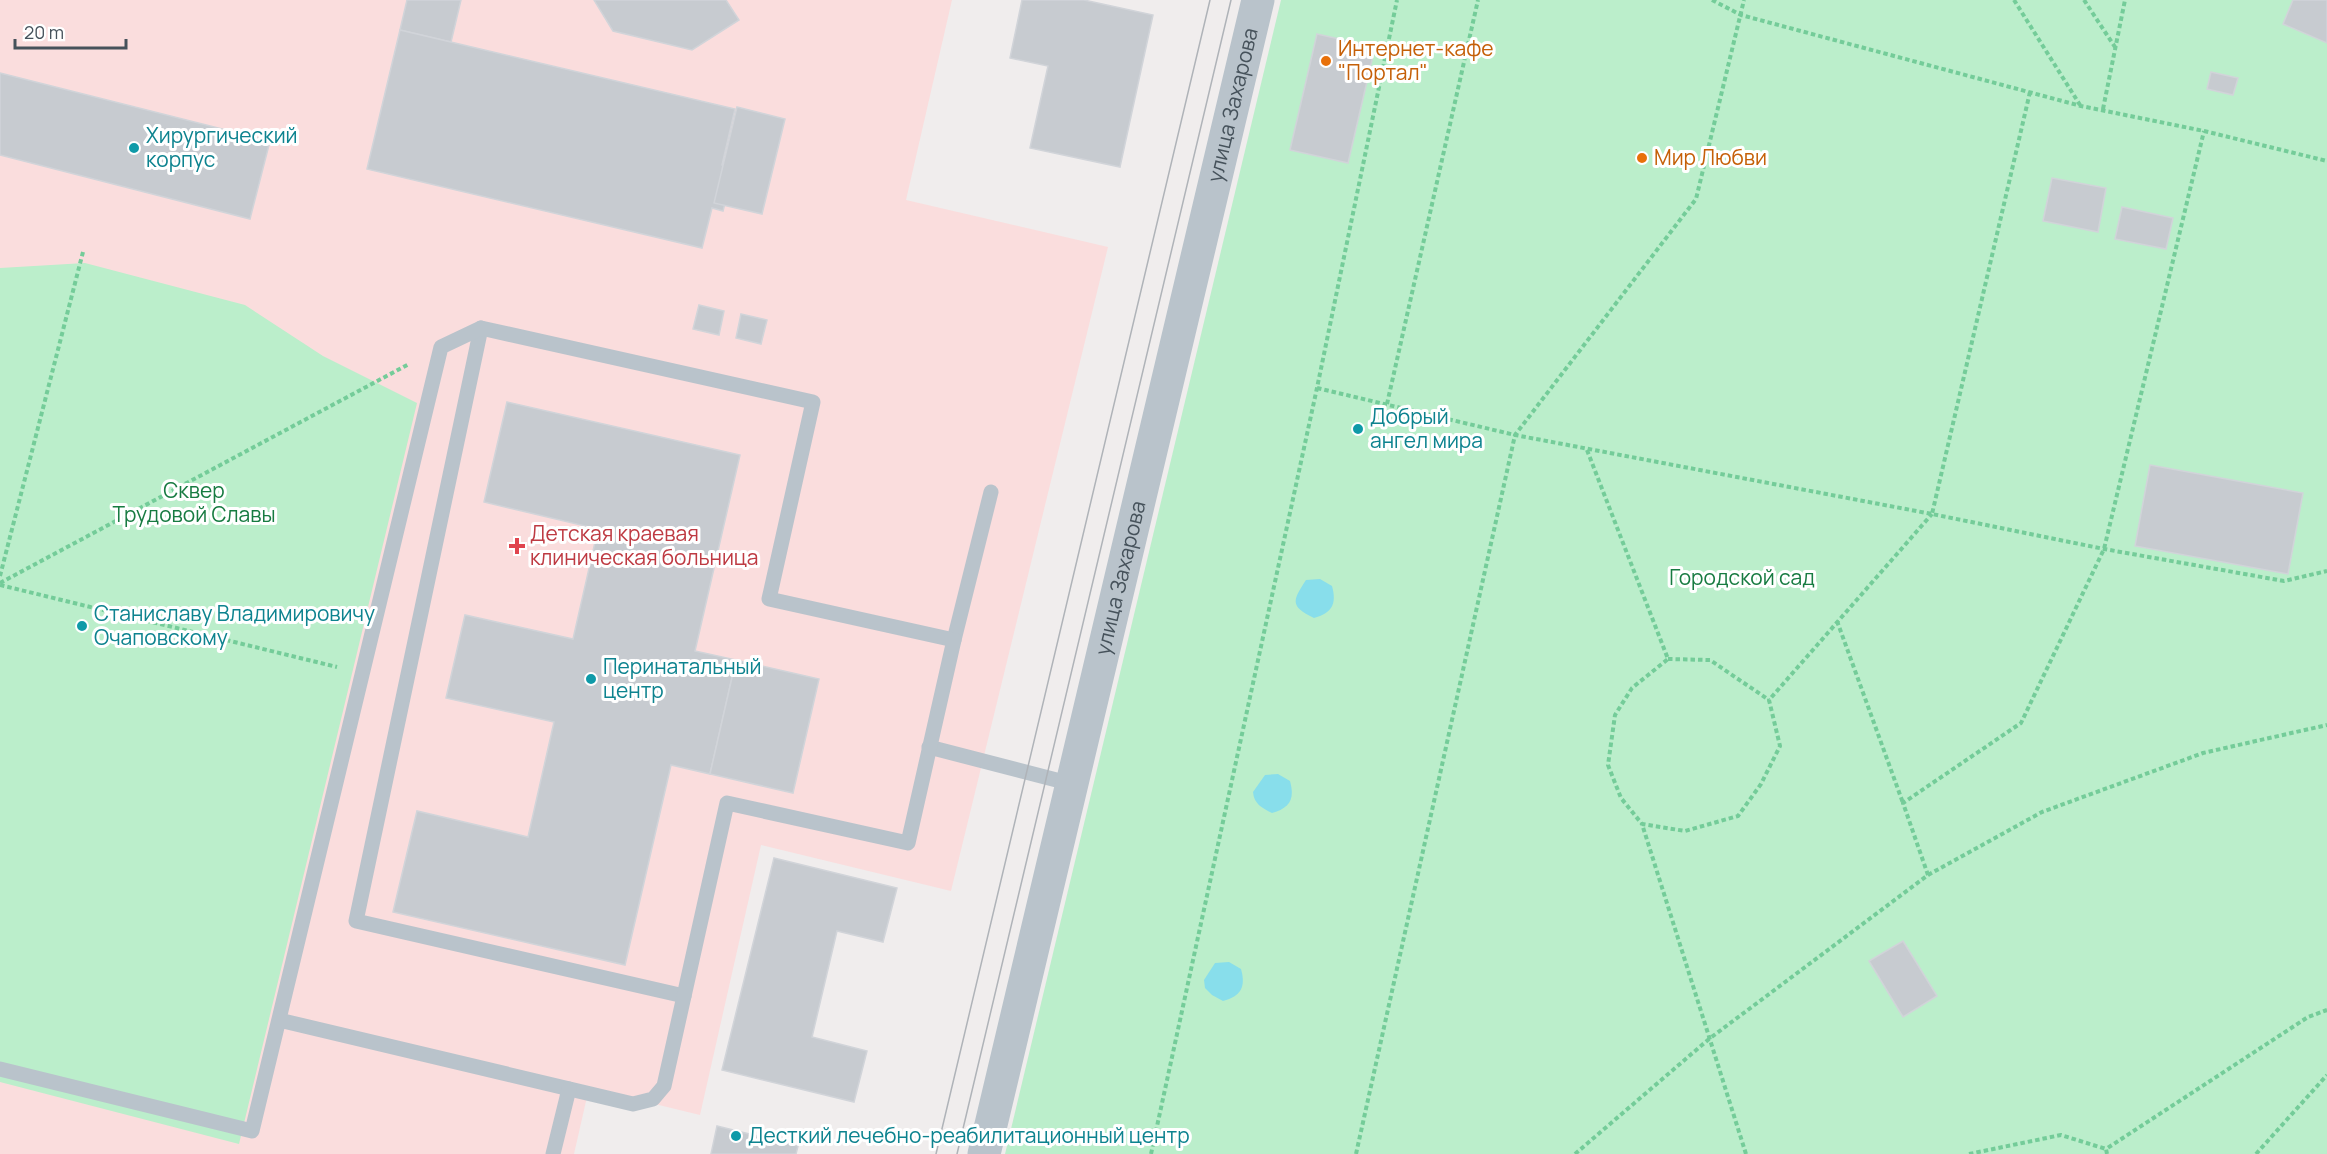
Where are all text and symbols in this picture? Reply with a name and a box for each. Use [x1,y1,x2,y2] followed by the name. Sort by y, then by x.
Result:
[15,12,126,50] scale bar
[24,20,64,44] text: 20 m
[1200,25,1264,185] street label: улица Захарова
[1338,34,1494,86] place label: Интернет-кафе "Портал"
[1319,54,1333,68] marker: Интернет-кафе "Портал"
[146,121,298,173] place label: Хирургический корпус
[127,141,141,155] marker: Хирургический корпус
[1654,143,1767,171] place label: Мир Любви
[1635,151,1649,165] marker: Мир Любви
[1370,402,1483,454] place label: Добрый ангел мира
[1351,422,1365,436] marker: Добрый ангел мира
[112,476,276,528] park label: Сквер Трудовой Славы
[1088,498,1152,658] street label: улица Захарова
[530,519,758,571] place label: Детская краевая клиническая больница
[508,537,526,555] marker: Детская краевая клиническая больница
[1669,563,1815,591] park label: Городской сад
[94,599,375,651] place label: Станиславу Владимировичу Очаповскому
[75,619,89,633] marker: Станиславу Владимировичу Очаповскому
[603,652,762,704] place label: Перинатальный центр
[584,672,598,686] marker: Перинатальный центр
[748,1121,1190,1149] place label: Десткий лечебно-реабилитационный центр
[729,1129,743,1143] marker: Десткий лечебно-реабилитационный центр

